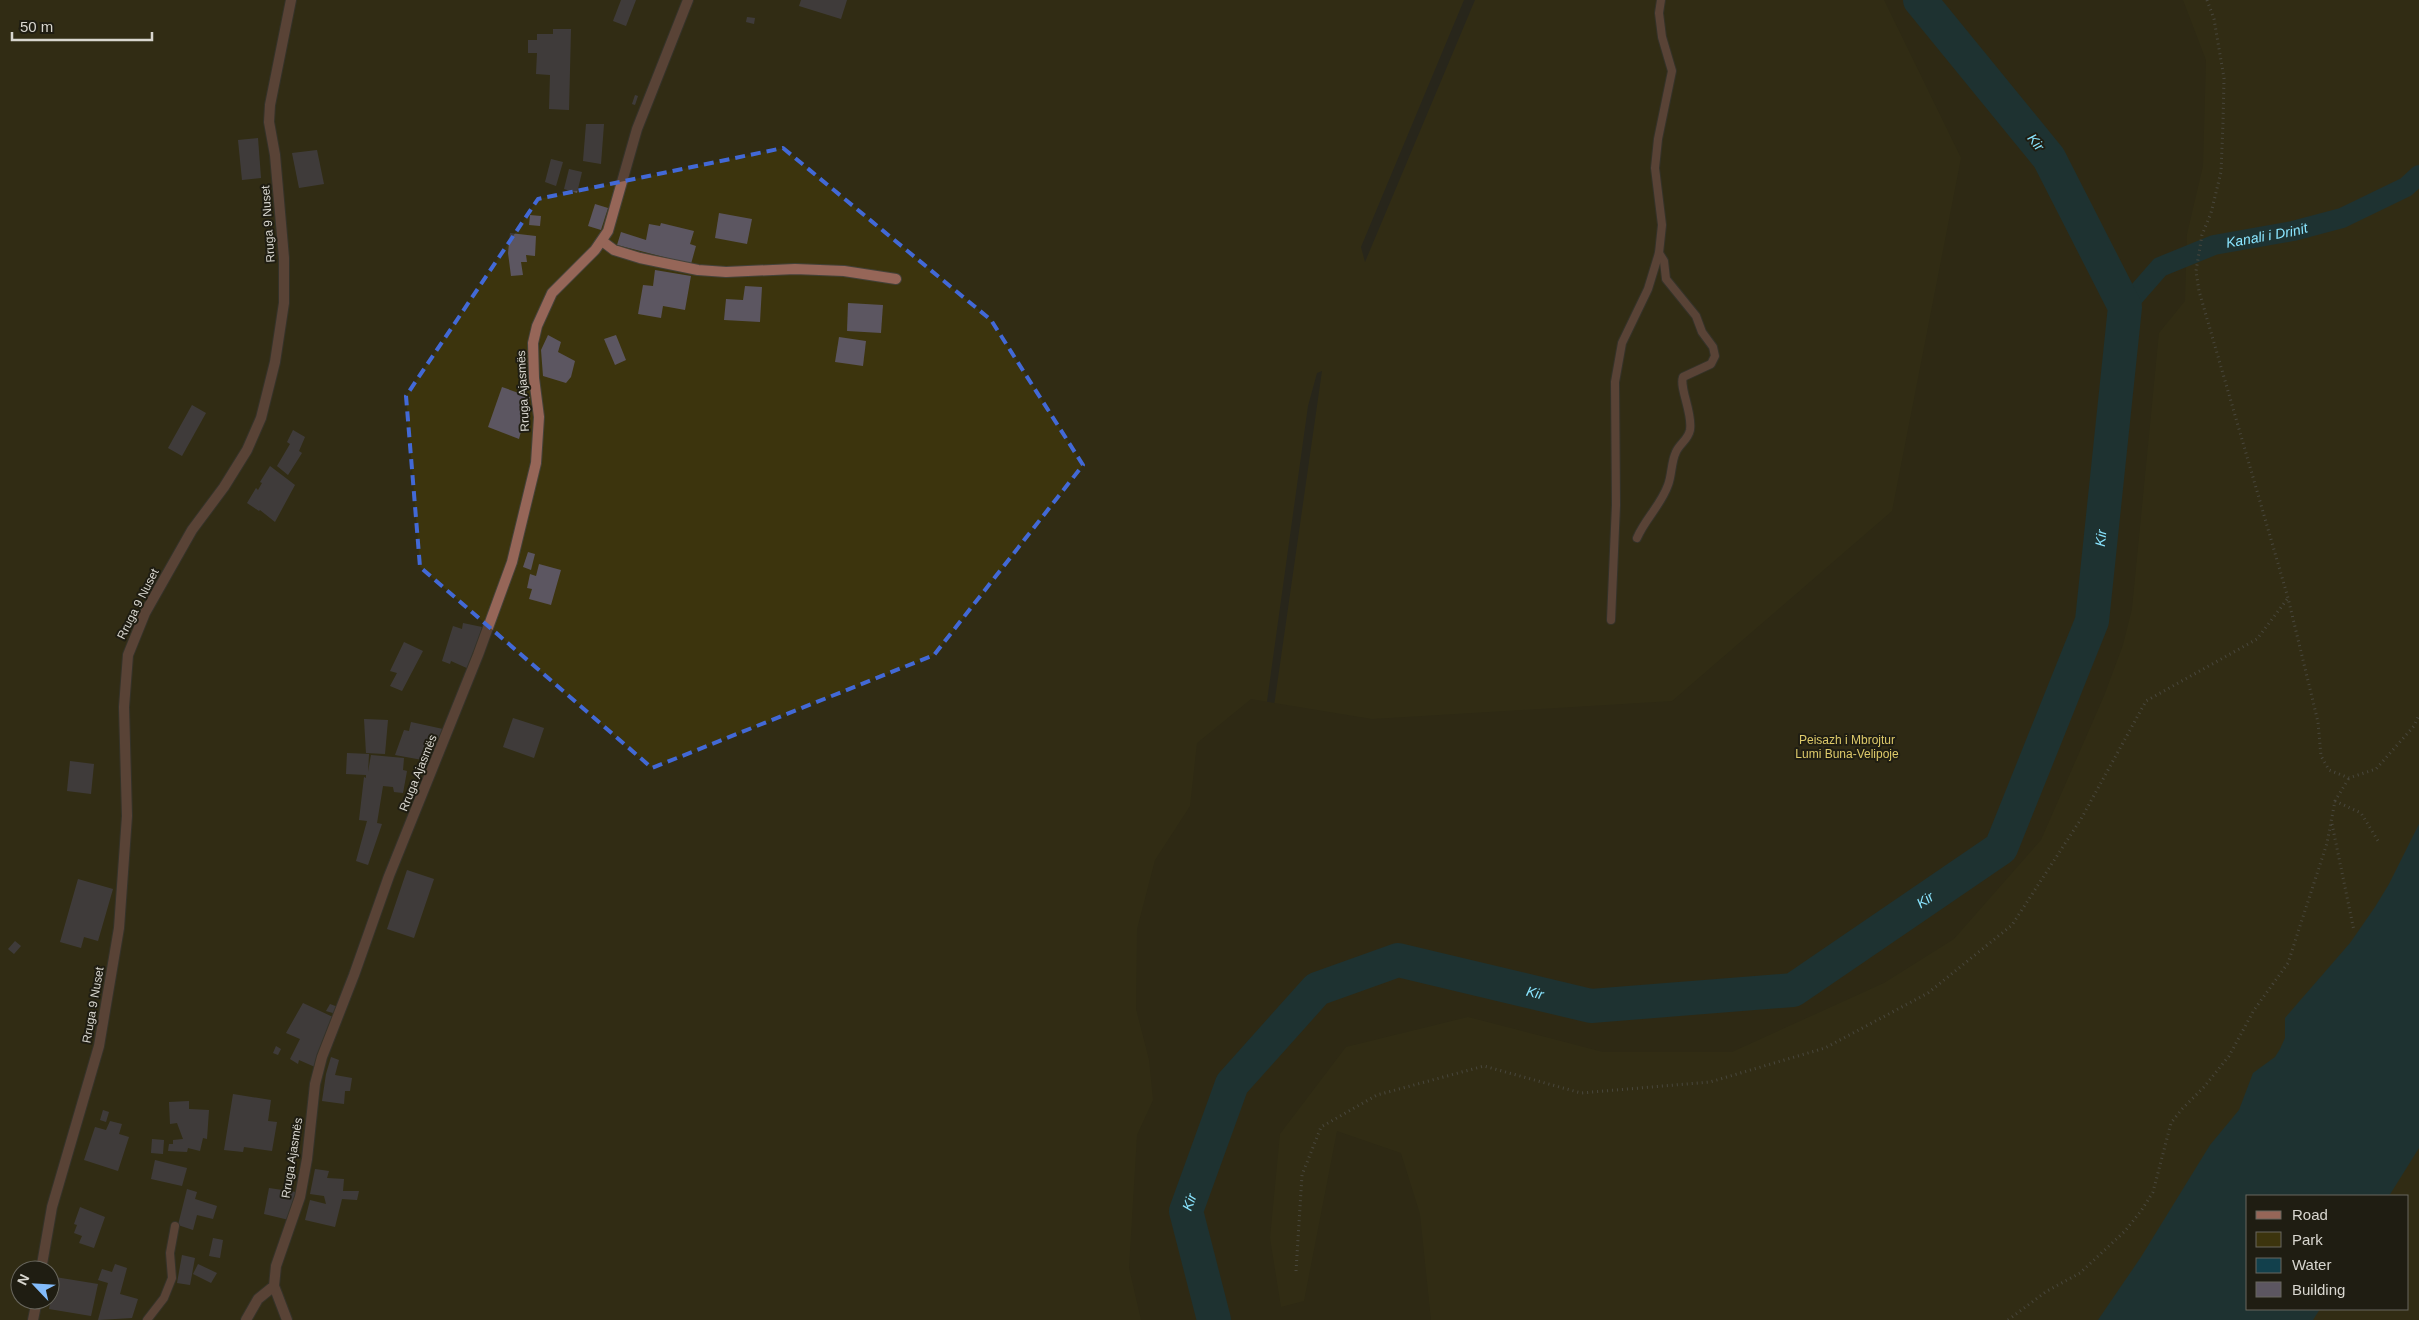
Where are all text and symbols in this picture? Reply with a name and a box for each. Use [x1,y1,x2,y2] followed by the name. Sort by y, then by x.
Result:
[12,10,152,42] scale bar
[20,18,53,35] text: 50 m
[2024,130,2048,155] water label: Kir
[258,184,278,263] street label: Rruga 9 Nuset
[2225,219,2310,251] water label: Kanali i Drinit
[514,350,532,432] street label: Rruga Ajasmës
[2092,527,2110,547] water label: Kir
[114,566,162,642] street label: Rruga 9 Nuset
[396,733,440,813] street label: Rruga Ajasmës
[1795,733,1899,761] park label: Peisazh i Mbrojtur Lumi Buna-Velipoje
[1913,888,1938,911] water label: Kir
[79,965,107,1044] street label: Rruga 9 Nuset
[1525,983,1547,1003] water label: Kir
[279,1117,305,1199] street label: Rruga Ajasmës
[1179,1190,1200,1213] water label: Kir
[2246,1195,2409,1310] legend
[2292,1206,2328,1223] text: Road
[2292,1231,2323,1248] text: Park
[2292,1256,2331,1273] text: Water
[10,1260,60,1310] north arrow
[14,1272,33,1287] text: N
[2292,1281,2345,1298] text: Building

